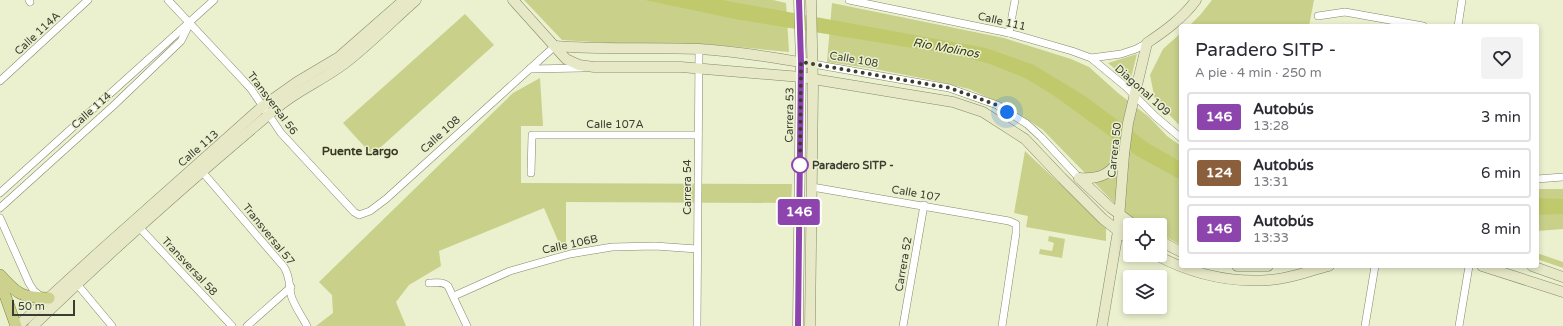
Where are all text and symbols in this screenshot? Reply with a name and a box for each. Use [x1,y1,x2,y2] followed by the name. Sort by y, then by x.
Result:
[12,9,63,58] street label: Calle 114A
[976,10,1027,33] street label: Calle 111
[912,35,981,61] water label: Río Molinos
[1481,37,1523,79] button: heart
[1195,39,1336,61] text: Paradero SITP -
[829,49,879,70] street label: Calle 108
[1112,62,1173,119] street label: Diagonal 109
[1195,65,1322,81] text: A pie · 4 min · 250 m
[245,69,301,137] street label: Transversal 56
[783,87,796,143] street label: Carrera 53
[69,89,114,132] street label: Calle 114
[1253,100,1314,118] text: Autobús
[997,102,1017,122] your location
[1206,108,1232,125] text: 146
[1481,108,1521,126] text: 3 min
[418,113,463,156] street label: Calle 108
[586,118,644,131] street label: Calle 107A
[1253,118,1289,134] text: 13:28
[1105,122,1124,178] street label: Carrera 50
[176,127,221,169] street label: Calle 113
[322,144,398,159] district label: Puente Largo
[791,156,809,174] marker: Paradero SITP -
[1253,156,1314,174] text: Autobús
[681,159,694,215] street label: Carrera 54
[812,159,894,172] place label: Paradero SITP -
[1206,164,1232,181] text: 124
[1481,164,1521,182] text: 6 min
[1253,174,1289,190] text: 13:31
[891,183,941,204] street label: Calle 107
[776,199,822,225] line badge: 146
[240,201,297,268] street label: Transversal 57
[786,203,812,220] text: 146
[1253,212,1314,230] text: Autobús
[1123,218,1167,314] map controls
[1123,218,1167,262] button: locate
[1206,220,1232,237] text: 146
[1481,220,1521,238] text: 8 min
[1253,230,1289,246] text: 13:33
[541,232,600,257] street label: Calle 106B
[159,234,220,298] street label: Transversal 58
[892,236,915,292] street label: Carrera 52
[1123,270,1167,314] button: layers
[12,298,75,317] scale bar
[18,300,45,313] text: 50 m

